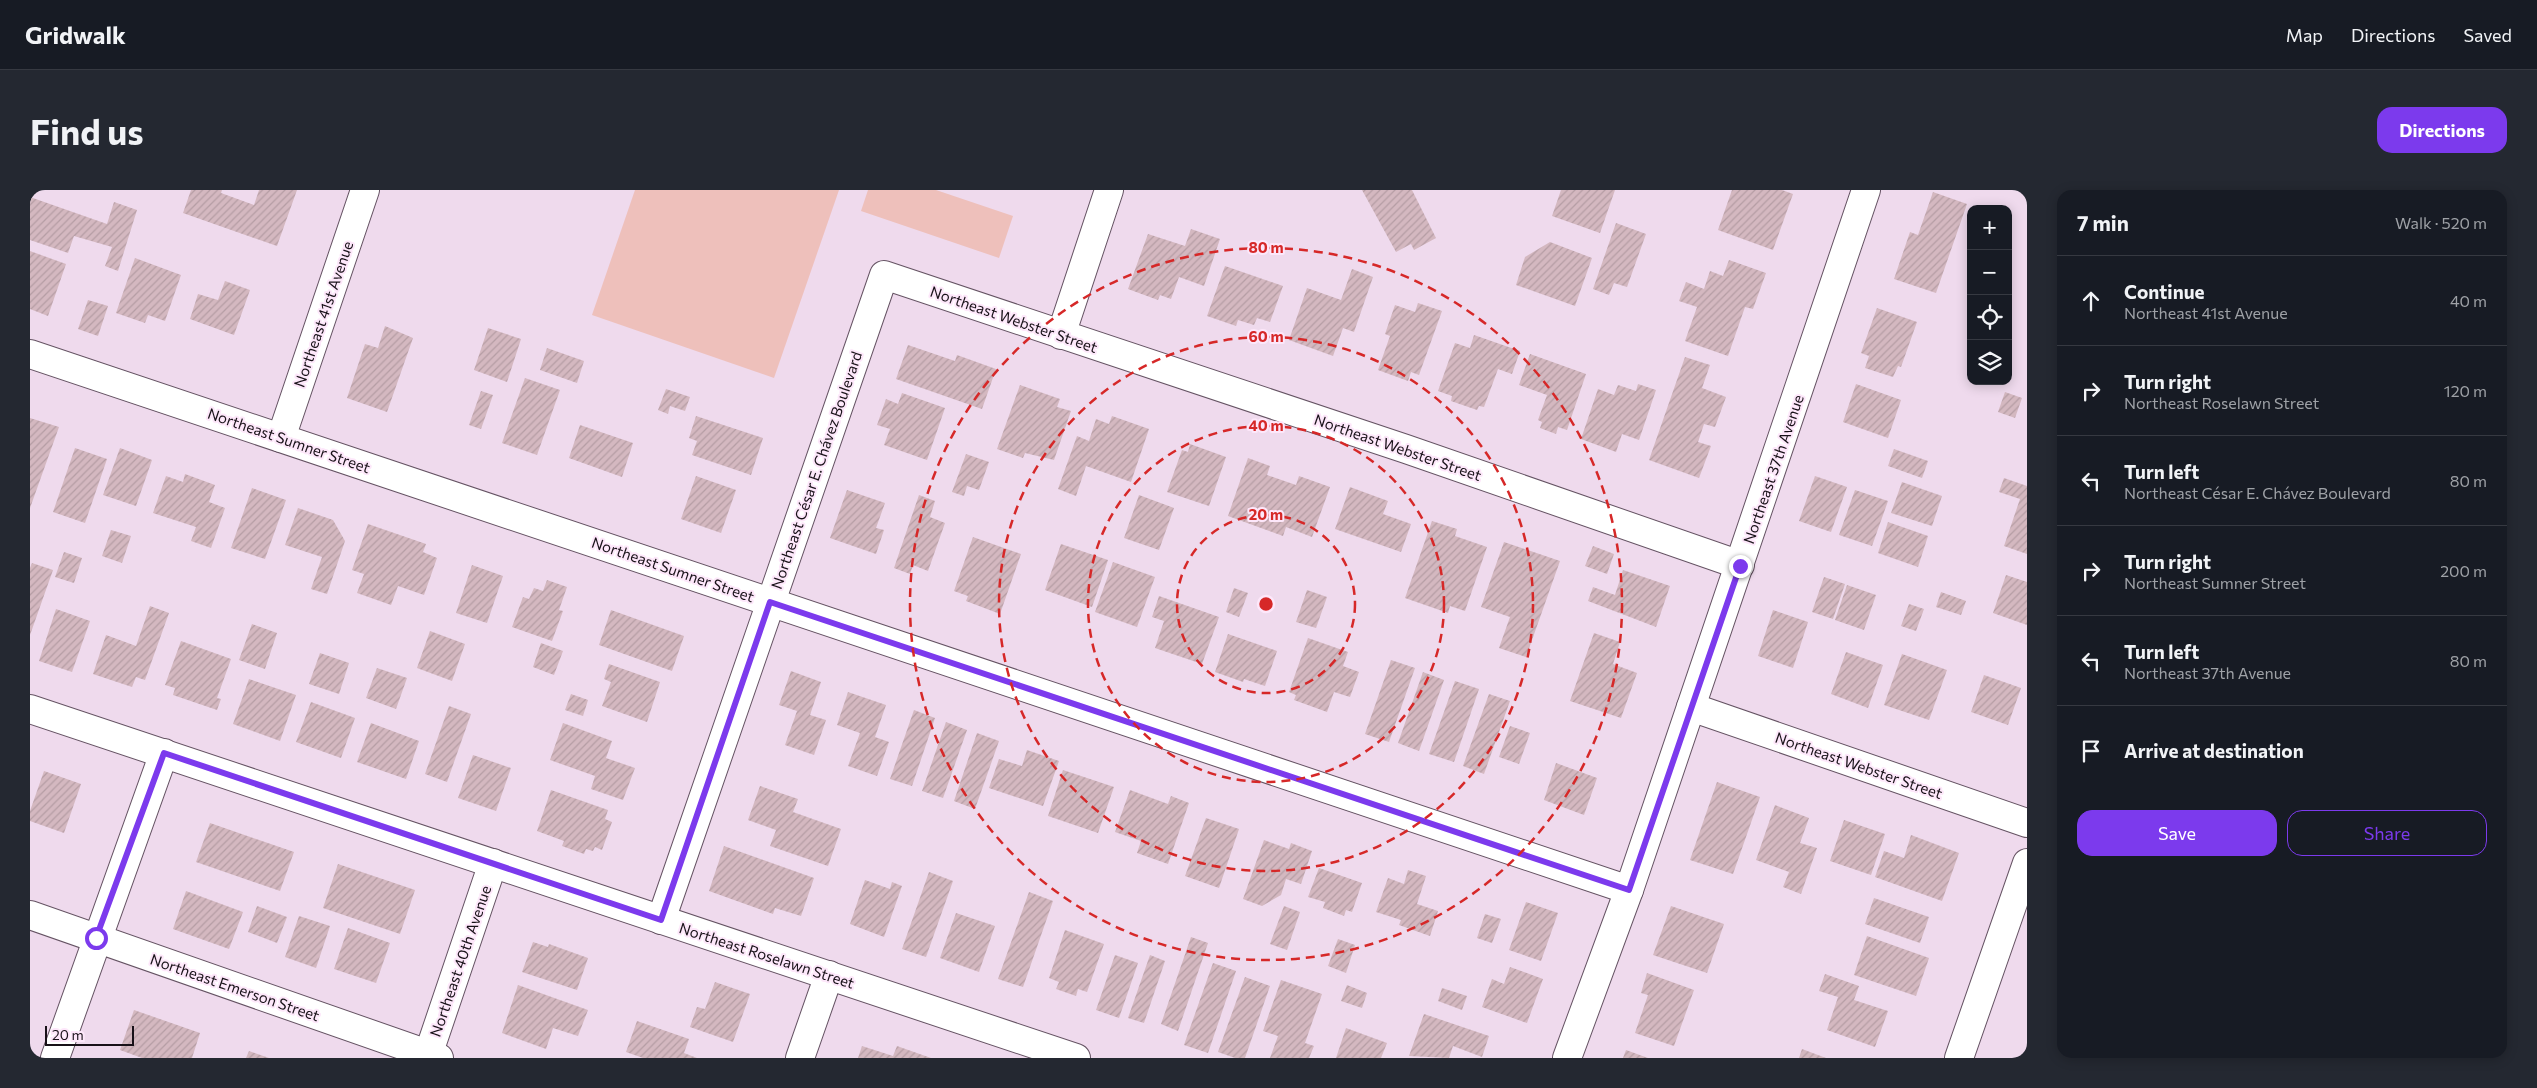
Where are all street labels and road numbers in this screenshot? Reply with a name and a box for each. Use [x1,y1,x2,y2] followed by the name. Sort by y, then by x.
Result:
[290,238,356,389] street label: Northeast 41st Avenue
[928,282,1100,356] street label: Northeast Webster Street
[767,349,865,591] street label: Northeast César E. Chávez Boulevard
[1739,392,1807,546] street label: Northeast 37th Avenue
[205,404,373,476] street label: Northeast Sumner Street
[1312,410,1484,484] street label: Northeast Webster Street
[589,533,757,605] street label: Northeast Sumner Street
[1773,728,1945,802] street label: Northeast Webster Street
[426,883,494,1039] street label: Northeast 40th Avenue
[677,918,857,992] street label: Northeast Roselawn Street
[148,950,322,1024] street label: Northeast Emerson Street

